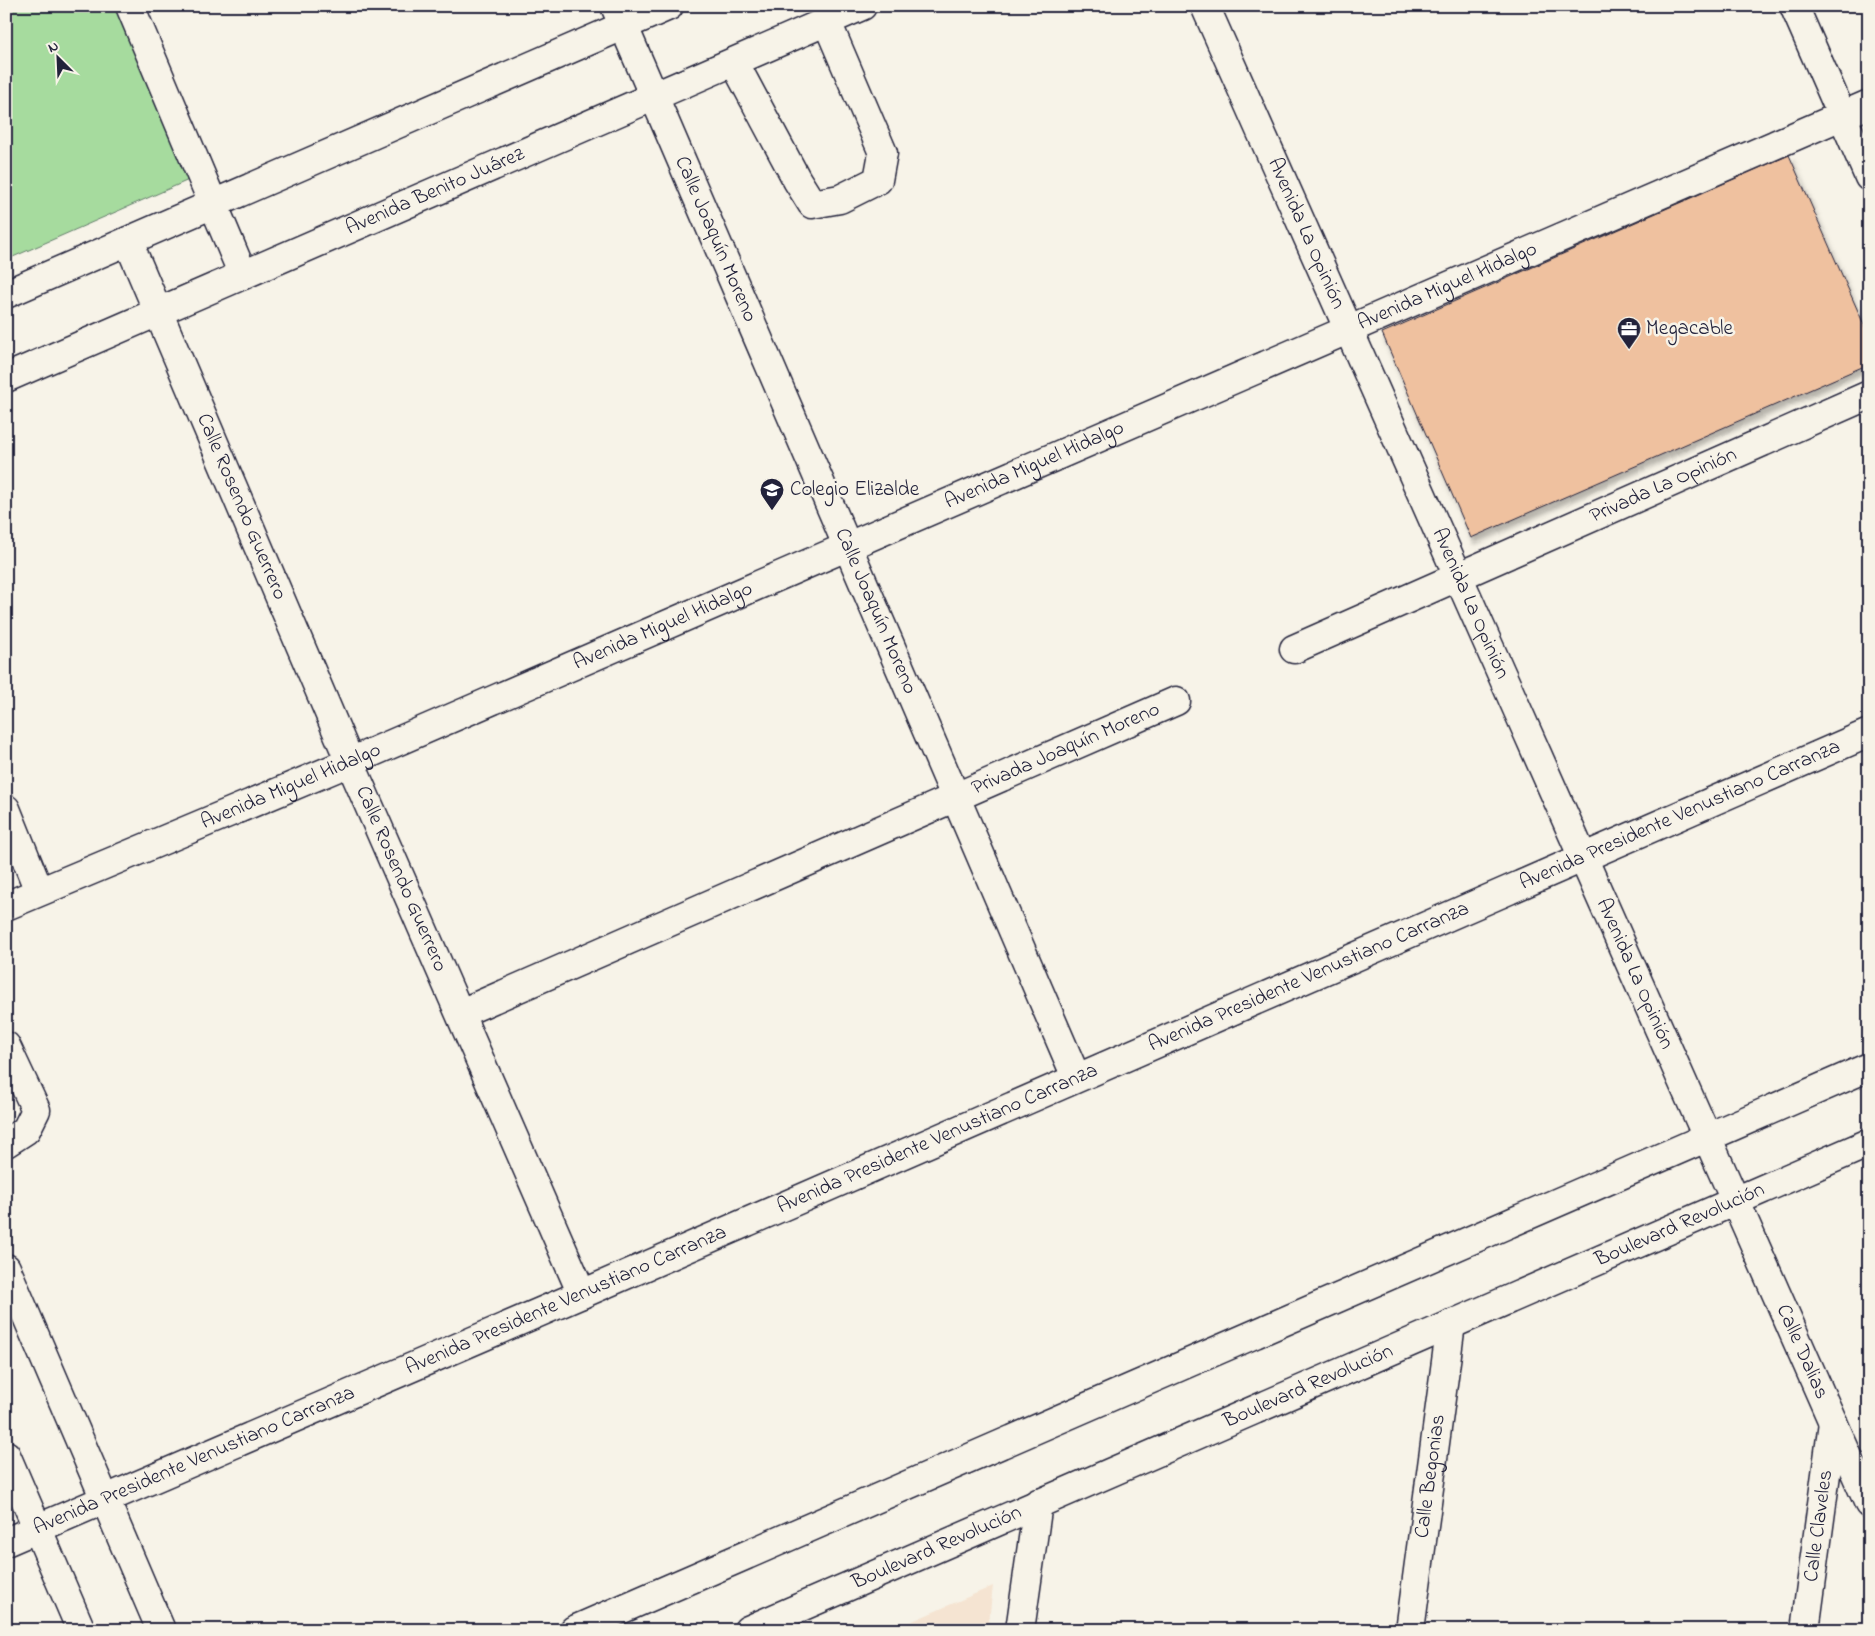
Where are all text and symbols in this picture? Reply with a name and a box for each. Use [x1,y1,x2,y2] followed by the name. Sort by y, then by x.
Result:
[32,32,82,82] north arrow
[45,36,62,59] text: N
[341,139,530,244] street label: Avenida Benito Juárez
[666,152,764,327] street label: Calle Joaquín Moreno
[1259,153,1353,314] street label: Avenida La Opinión
[1353,234,1542,339] street label: Avenida Miguel Hidalgo
[1646,314,1734,346] place label: Megacable
[1616,316,1642,350] office icon: Megacable
[188,409,294,605] street label: Calle Rosendo Guerrero
[940,413,1129,518] street label: Avenida Miguel Hidalgo
[1585,440,1742,531] street label: Privada La Opinión
[790,475,920,507] place label: Colegio Elizalde
[759,477,785,511] school or university icon: Colegio Elizalde
[1424,523,1517,684] street label: Avenida La Opinión
[827,524,925,699] street label: Calle Joaquín Moreno
[569,574,757,679] street label: Avenida Miguel Hidalgo
[967,695,1165,803] street label: Privada Joaquín Moreno
[1515,732,1845,898] street label: Avenida Presidente Venustiano Carranza
[196,735,386,838] street label: Avenida Miguel Hidalgo
[347,781,455,977] street label: Calle Rosendo Guerrero
[1144,894,1474,1060] street label: Avenida Presidente Venustiano Carranza
[1588,894,1681,1054] street label: Avenida La Opinión
[772,1056,1103,1222] street label: Avenida Presidente Venustiano Carranza
[1589,1175,1769,1276] street label: Boulevard Revolución
[401,1218,731,1383] street label: Avenida Presidente Venustiano Carranza
[1768,1300,1836,1404] street label: Calle Dalias
[1218,1336,1398,1437] street label: Boulevard Revolución
[29,1379,360,1543] street label: Avenida Presidente Venustiano Carranza
[1407,1413,1454,1540] street label: Calle Begonias
[1797,1468,1841,1584] street label: Calle Claveles
[846,1498,1027,1598] street label: Boulevard Revolución

